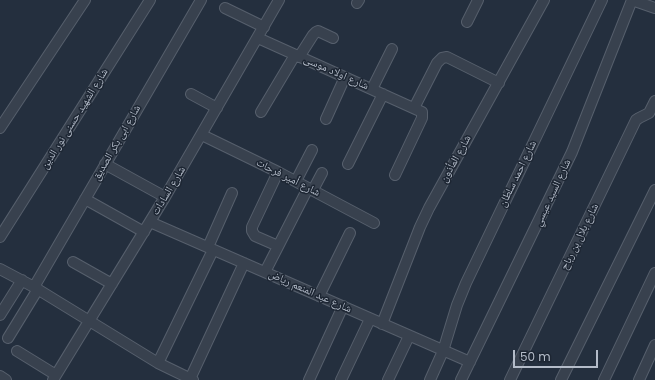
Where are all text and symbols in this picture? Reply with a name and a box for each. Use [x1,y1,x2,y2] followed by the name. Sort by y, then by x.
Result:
[301,53,371,93] street label: شارع اولاد موسى
[39,66,111,172] street label: شارع الشهيد حسنى نور الدين
[90,103,144,183] street label: شارع ابى بكر الصديق
[438,133,474,185] street label: شارع المأذون
[496,139,540,209] street label: شارع احمد سلطان
[254,156,322,200] street label: شارع أمير فرحات
[532,157,574,229] street label: شارع السيد عيسي
[149,164,189,218] street label: شارع السادات
[558,202,602,272] street label: شارع بلال بن رباح
[266,268,354,316] street label: شارع عبد المنعم رياض
[515,342,600,368] scale bar
[520,348,551,365] text: 50 m

